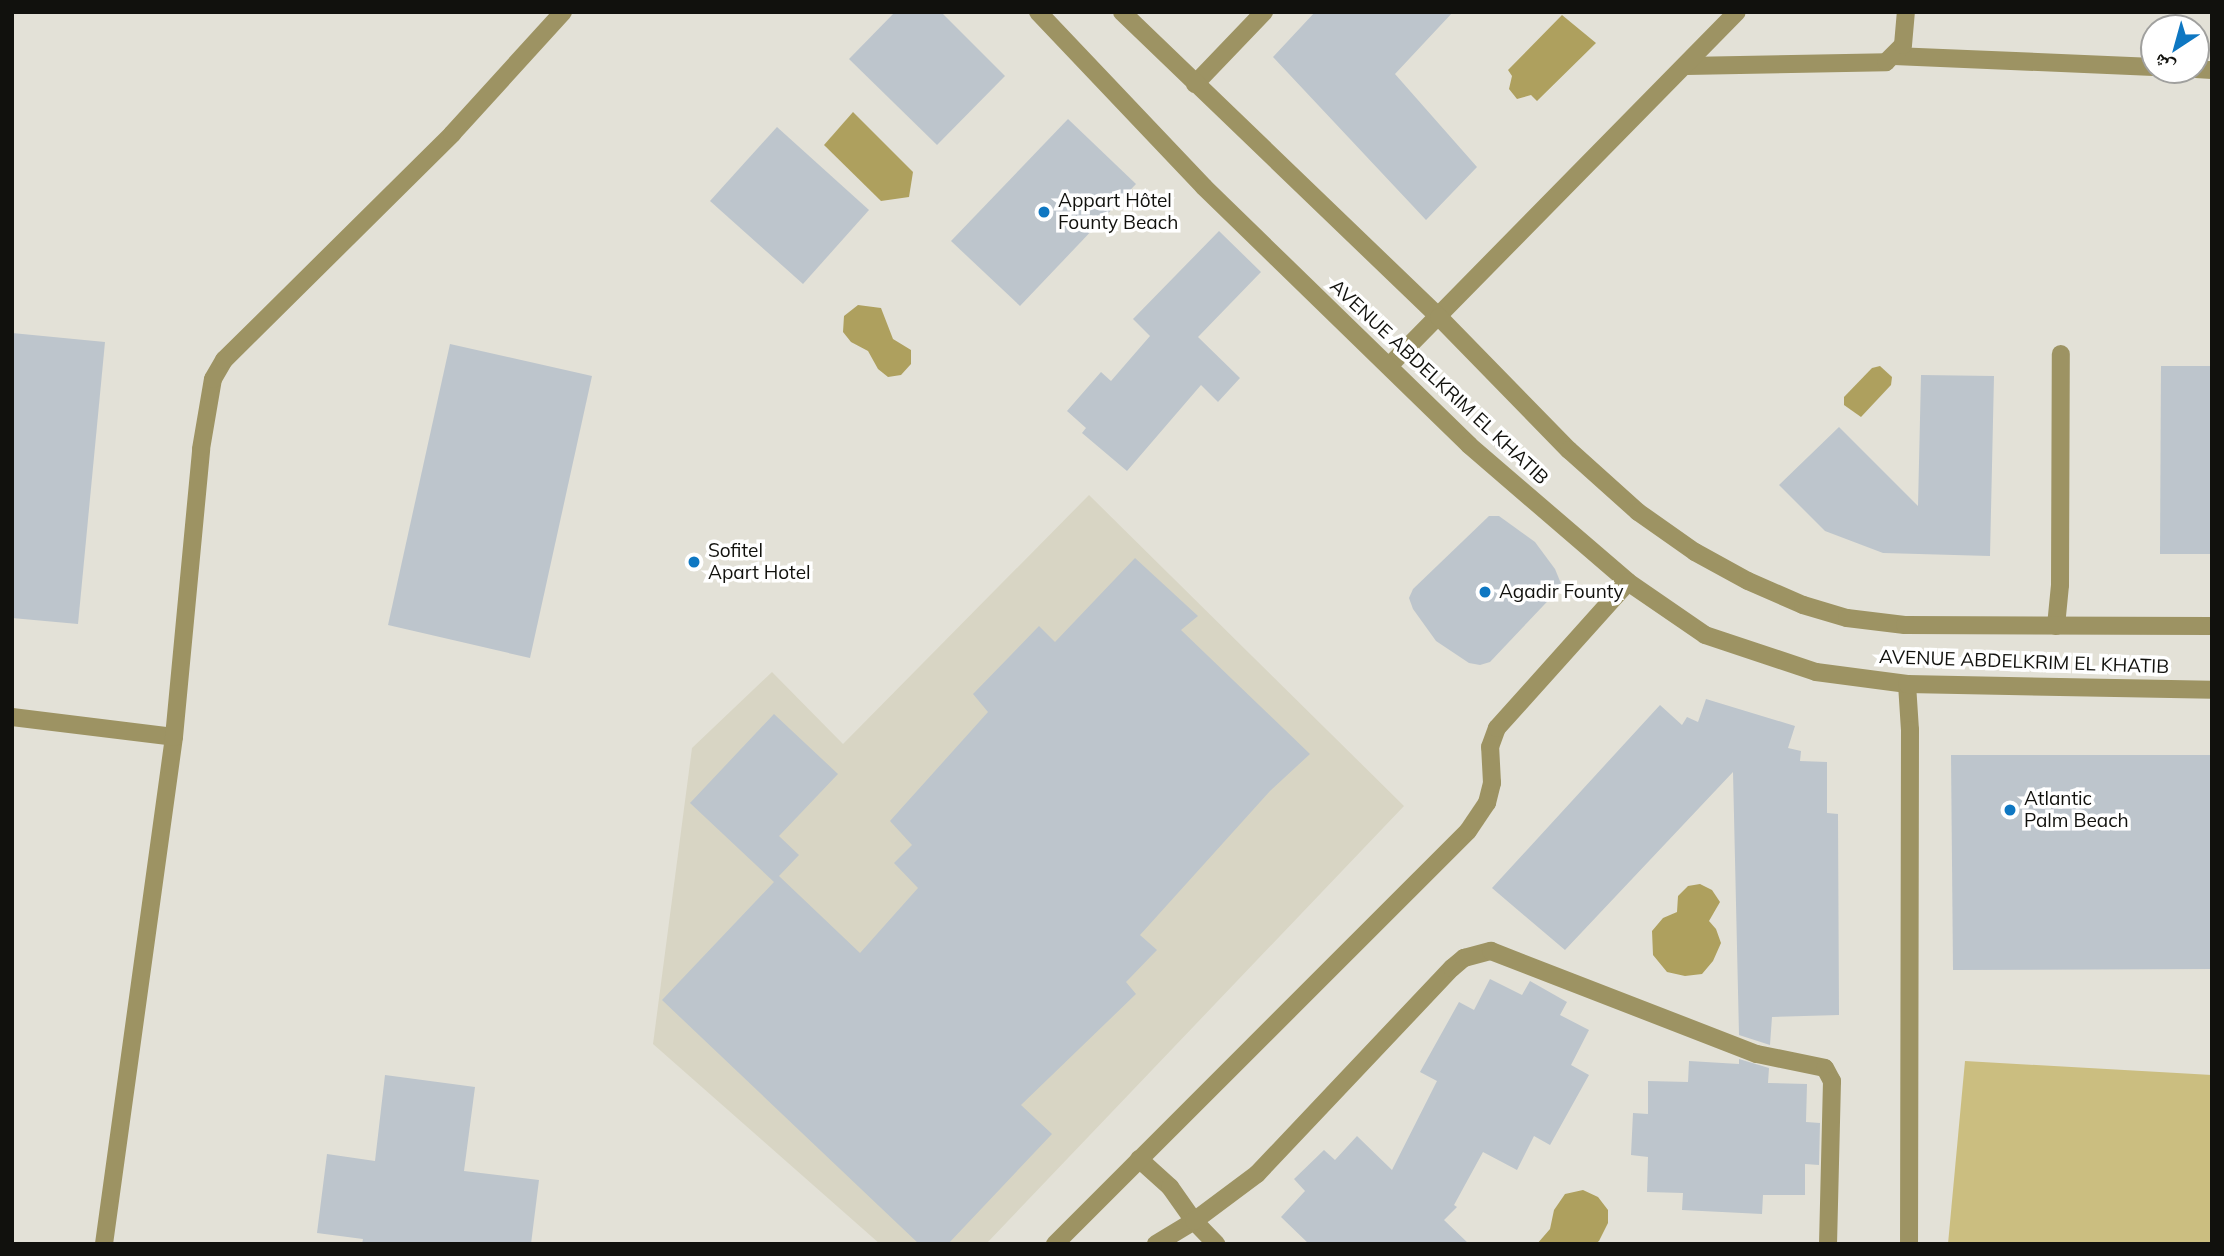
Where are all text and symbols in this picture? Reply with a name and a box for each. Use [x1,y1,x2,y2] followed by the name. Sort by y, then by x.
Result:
[2140,14,2210,84] north arrow
[2149,49,2179,80] text: ش
[1058,190,1178,234] place label: Appart Hôtel Founty Beach
[1036,204,1052,220] marker: Appart Hôtel Founty Beach
[1325,275,1553,489] street label: AVENUE ABDELKRIM EL KHATIB
[708,540,810,584] place label: Sofitel Apart Hotel
[686,554,702,570] marker: Sofitel Apart Hotel
[1499,581,1624,603] place label: Agadir Founty
[1477,584,1493,600] marker: Agadir Founty
[1878,646,2170,678] street label: AVENUE ABDELKRIM EL KHATIB
[2024,788,2129,832] place label: Atlantic Palm Beach
[2002,802,2018,818] marker: Atlantic Palm Beach

